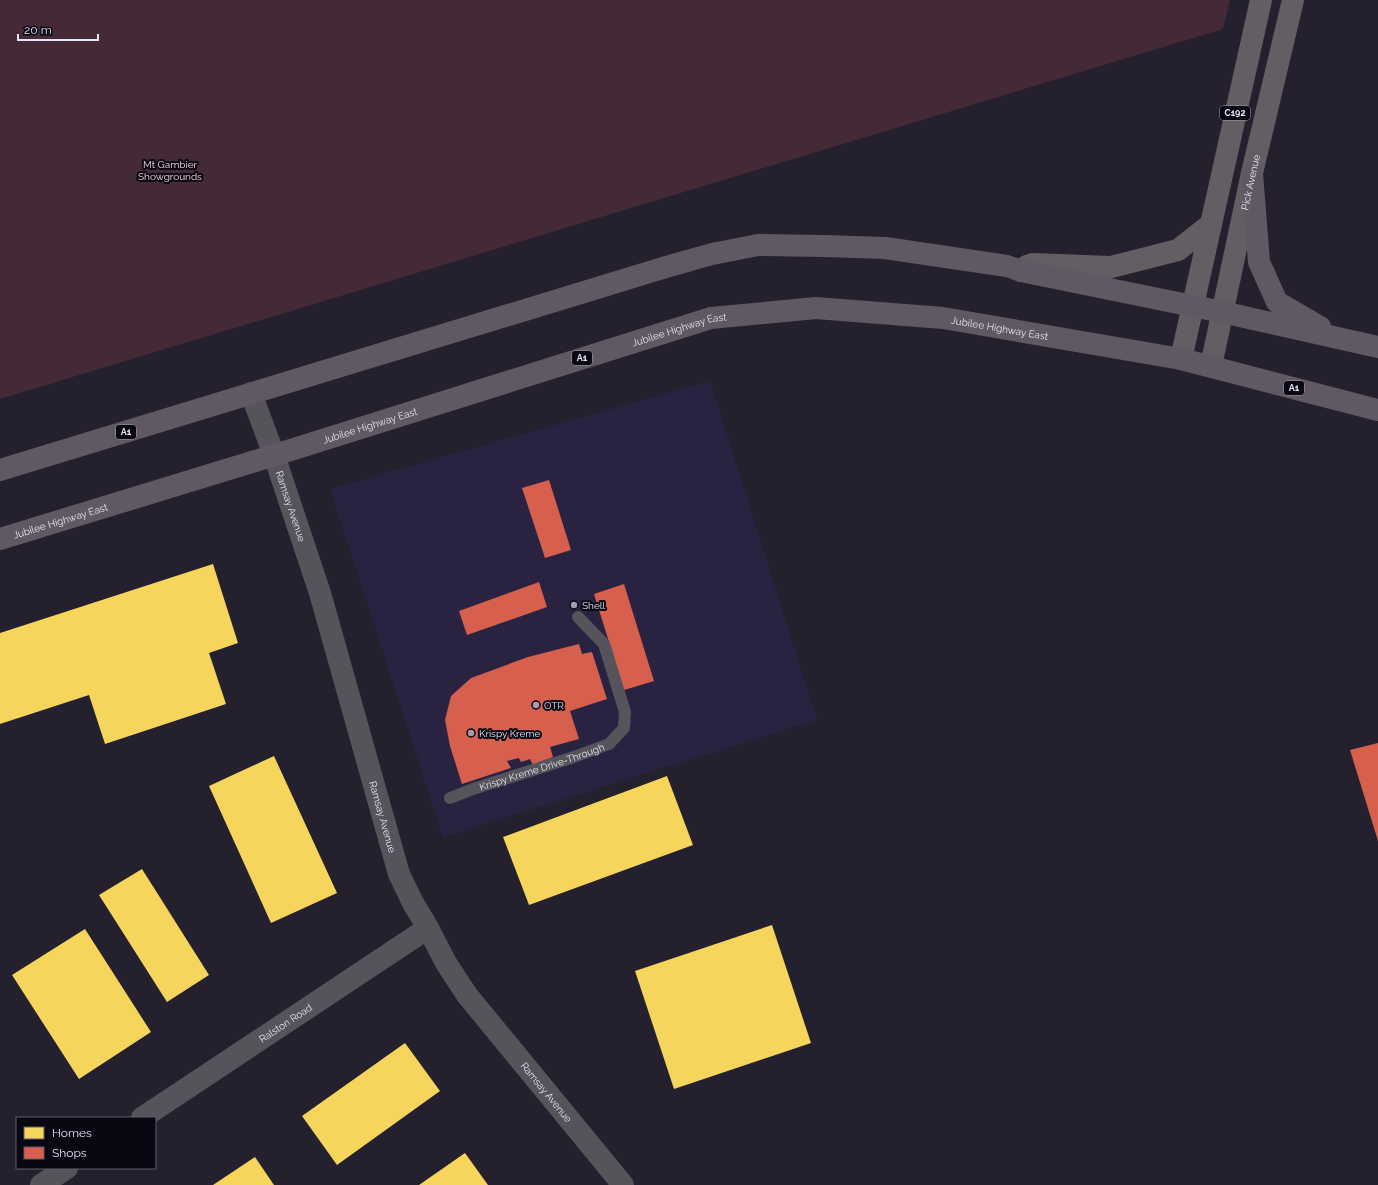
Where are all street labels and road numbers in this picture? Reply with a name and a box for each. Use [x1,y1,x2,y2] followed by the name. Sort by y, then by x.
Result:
[1220,106,1250,120] road number: C192
[1239,153,1262,211] street label: Pick Avenue
[630,311,728,348] street label: Jubilee Highway East
[950,314,1050,342] street label: Jubilee Highway East
[572,351,592,365] road number: A1
[1284,381,1304,395] road number: A1
[321,405,419,445] street label: Jubilee Highway East
[116,425,136,439] road number: A1
[274,469,308,543] street label: Ramsay Avenue
[12,501,110,540] street label: Jubilee Highway East
[478,741,606,792] street label: Krispy Kreme Drive-Through
[368,780,398,854] street label: Ramsay Avenue
[257,1001,314,1044] street label: Ralston Road
[519,1060,574,1124] street label: Ramsay Avenue

